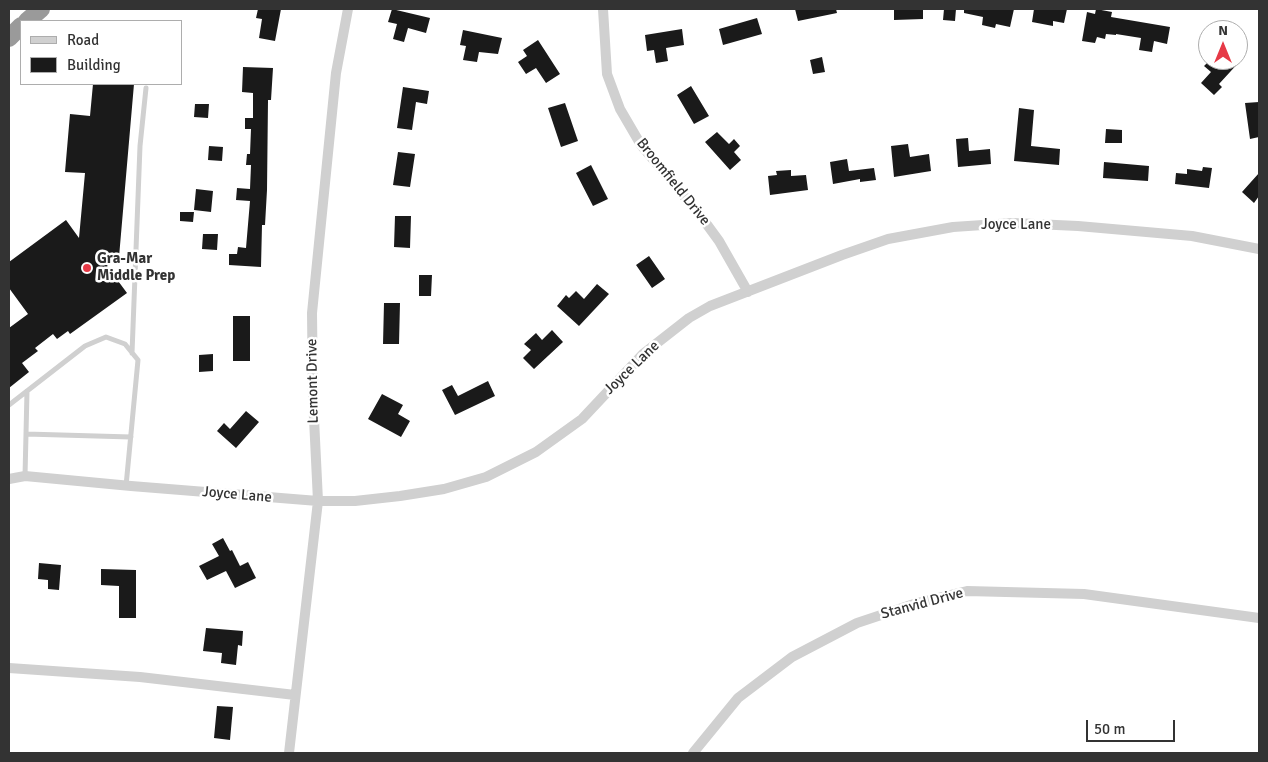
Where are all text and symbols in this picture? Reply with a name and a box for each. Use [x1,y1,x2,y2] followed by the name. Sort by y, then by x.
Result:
[20,20,182,85] legend
[1198,20,1248,70] north arrow
[1218,22,1228,39] text: N
[67,31,99,49] text: Road
[67,56,121,74] text: Building
[632,135,714,229] street label: Broomfield Drive
[981,216,1051,234] street label: Joyce Lane
[97,250,175,285] place label: Gra-Mar Middle Prep
[81,262,93,274] marker: Gra-Mar Middle Prep
[601,337,663,399] street label: Joyce Lane
[303,338,323,424] street label: Lemont Drive
[201,483,273,507] street label: Joyce Lane
[879,584,965,624] street label: Stanvid Drive
[1088,710,1177,742] scale bar
[1094,720,1125,738] text: 50 m

